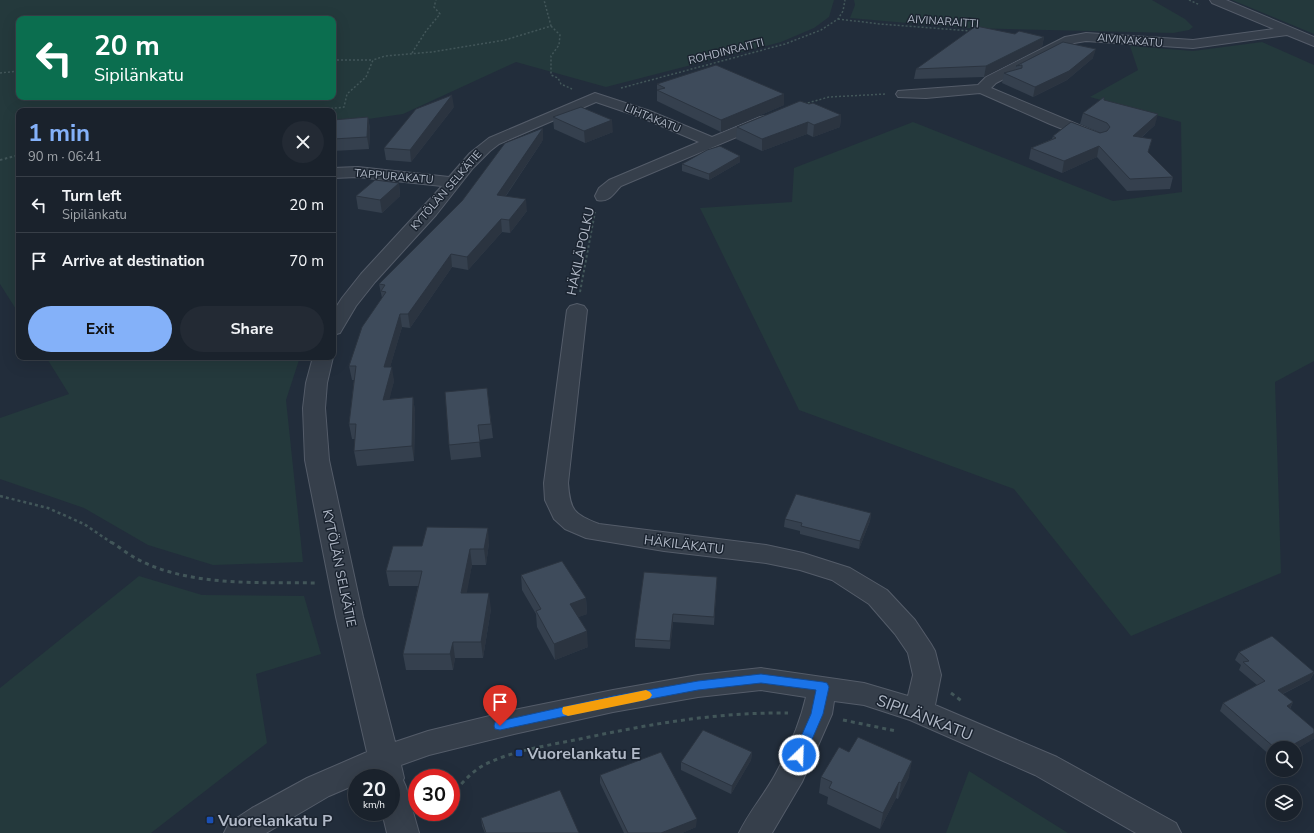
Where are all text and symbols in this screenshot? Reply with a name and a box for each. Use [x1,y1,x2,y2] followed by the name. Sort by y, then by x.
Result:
[907,12,979,31] street label: AIVINARAITTI
[94,27,160,65] text: 20 m
[1097,30,1163,51] street label: AIVINAKATU
[28,32,80,84] icon: left
[687,35,766,68] street label: ROHDINRAITTI
[94,63,184,87] text: Sipilänkatu
[622,100,683,137] street label: LIHTAKATU
[28,117,90,149] text: 1 min
[282,121,324,163] button: close
[407,147,485,233] street label: KYTÖLÄN SELKÄTIE
[28,148,102,166] text: 90 m · 06:41
[354,166,434,187] street label: TAPPURAKATU
[62,186,121,206] text: Turn left
[28,194,50,216] icon: left
[289,195,324,215] text: 20 m
[562,205,599,297] street label: HÄKILÄPOLKU
[62,206,127,224] text: Sipilänkatu
[28,250,50,272] icon: arrive
[62,251,205,271] text: Arrive at destination
[289,251,324,271] text: 70 m
[28,306,172,352] button: Exit
[180,306,324,352] button: Share
[318,508,361,629] street label: KYTÖLÄN SELKÄTIE
[643,530,725,559] street label: HÄKILÄKATU
[483,685,517,726] pin
[873,690,976,746] street label: SIPILÄNKATU
[489,691,511,713] icon: arrive
[778,734,820,776] position arrow
[1266,741,1302,821] map controls
[1266,741,1302,777] button: search
[526,743,641,765] place label: Vuorelankatu E
[514,748,524,758] marker: Vuorelankatu E
[408,769,460,821] speed limit sign: 30
[362,776,386,803] text: 20
[1266,785,1302,821] button: layers
[363,798,385,812] text: km/h
[217,810,333,832] place label: Vuorelankatu P
[205,815,215,825] marker: Vuorelankatu P

